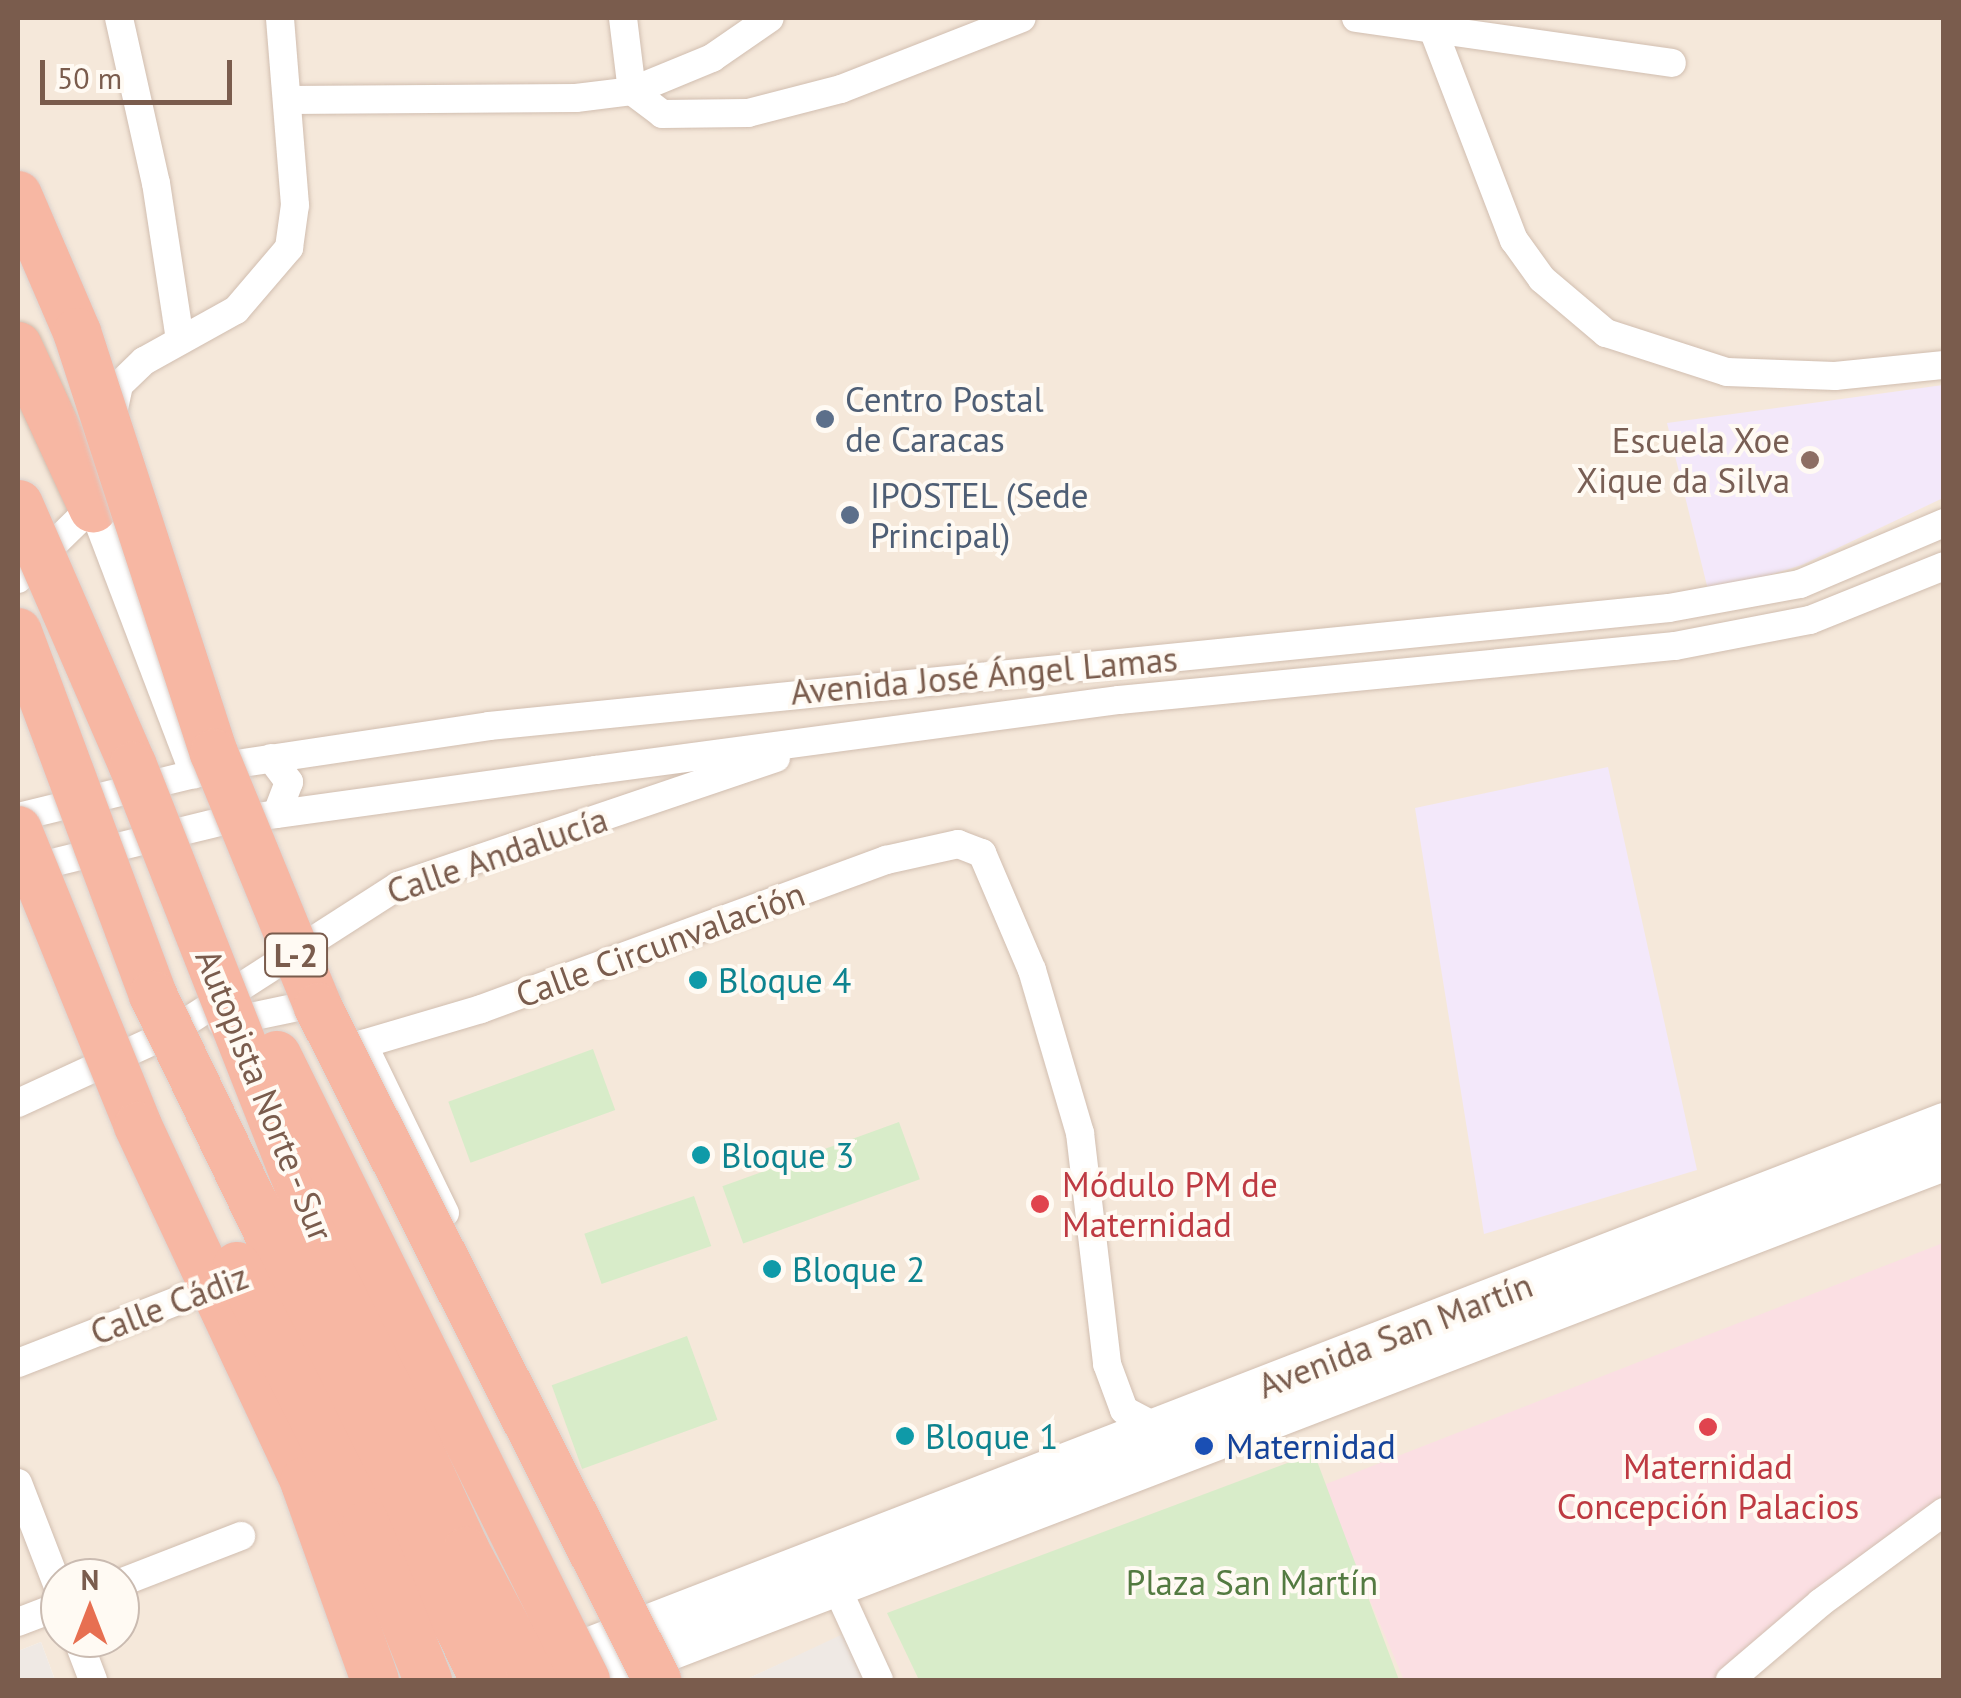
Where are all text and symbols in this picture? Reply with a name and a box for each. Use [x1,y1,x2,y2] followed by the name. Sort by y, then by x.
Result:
[45,40,238,102] scale bar
[57,58,122,97] text: 50 m
[845,378,1044,460] place label: Centro Postal de Caracas
[814,408,836,430] marker: Centro Postal de Caracas
[1576,419,1790,501] place label: Escuela Xoe Xique da Silva
[1799,449,1821,471] marker: Escuela Xoe Xique da Silva
[870,474,1090,556] place label: IPOSTEL (Sede Principal)
[839,504,861,526] marker: IPOSTEL (Sede Principal)
[788,637,1180,713] street label: Avenida José Ángel Lamas
[381,797,613,913] street label: Calle Andalucía
[510,872,810,1016] street label: Calle Circunvalación
[264,928,328,982] road number: L-2
[186,940,344,1250] street label: Autopista Norte - Sur
[718,959,851,1001] place label: Bloque 4
[687,969,709,991] marker: Bloque 4
[721,1134,854,1176] place label: Bloque 3
[690,1144,712,1166] marker: Bloque 3
[1062,1163,1278,1245] place label: Módulo PM de Maternidad
[1027,1191,1053,1217] marker: Módulo PM de Maternidad
[792,1248,925,1290] place label: Bloque 2
[84,1255,254,1353] street label: Calle Cádiz
[761,1258,783,1280] marker: Bloque 2
[1252,1263,1538,1407] street label: Avenida San Martín
[1695,1414,1721,1440] marker: Maternidad Concepción Palacios
[925,1415,1058,1457] place label: Bloque 1
[894,1425,916,1447] marker: Bloque 1
[1226,1425,1396,1467] place label: Maternidad
[1191,1433,1217,1459] marker: Maternidad
[1557,1445,1859,1527] place label: Maternidad Concepción Palacios
[40,1558,140,1658] north arrow
[81,1561,99,1598] text: N
[1126,1561,1378,1603] park label: Plaza San Martín

